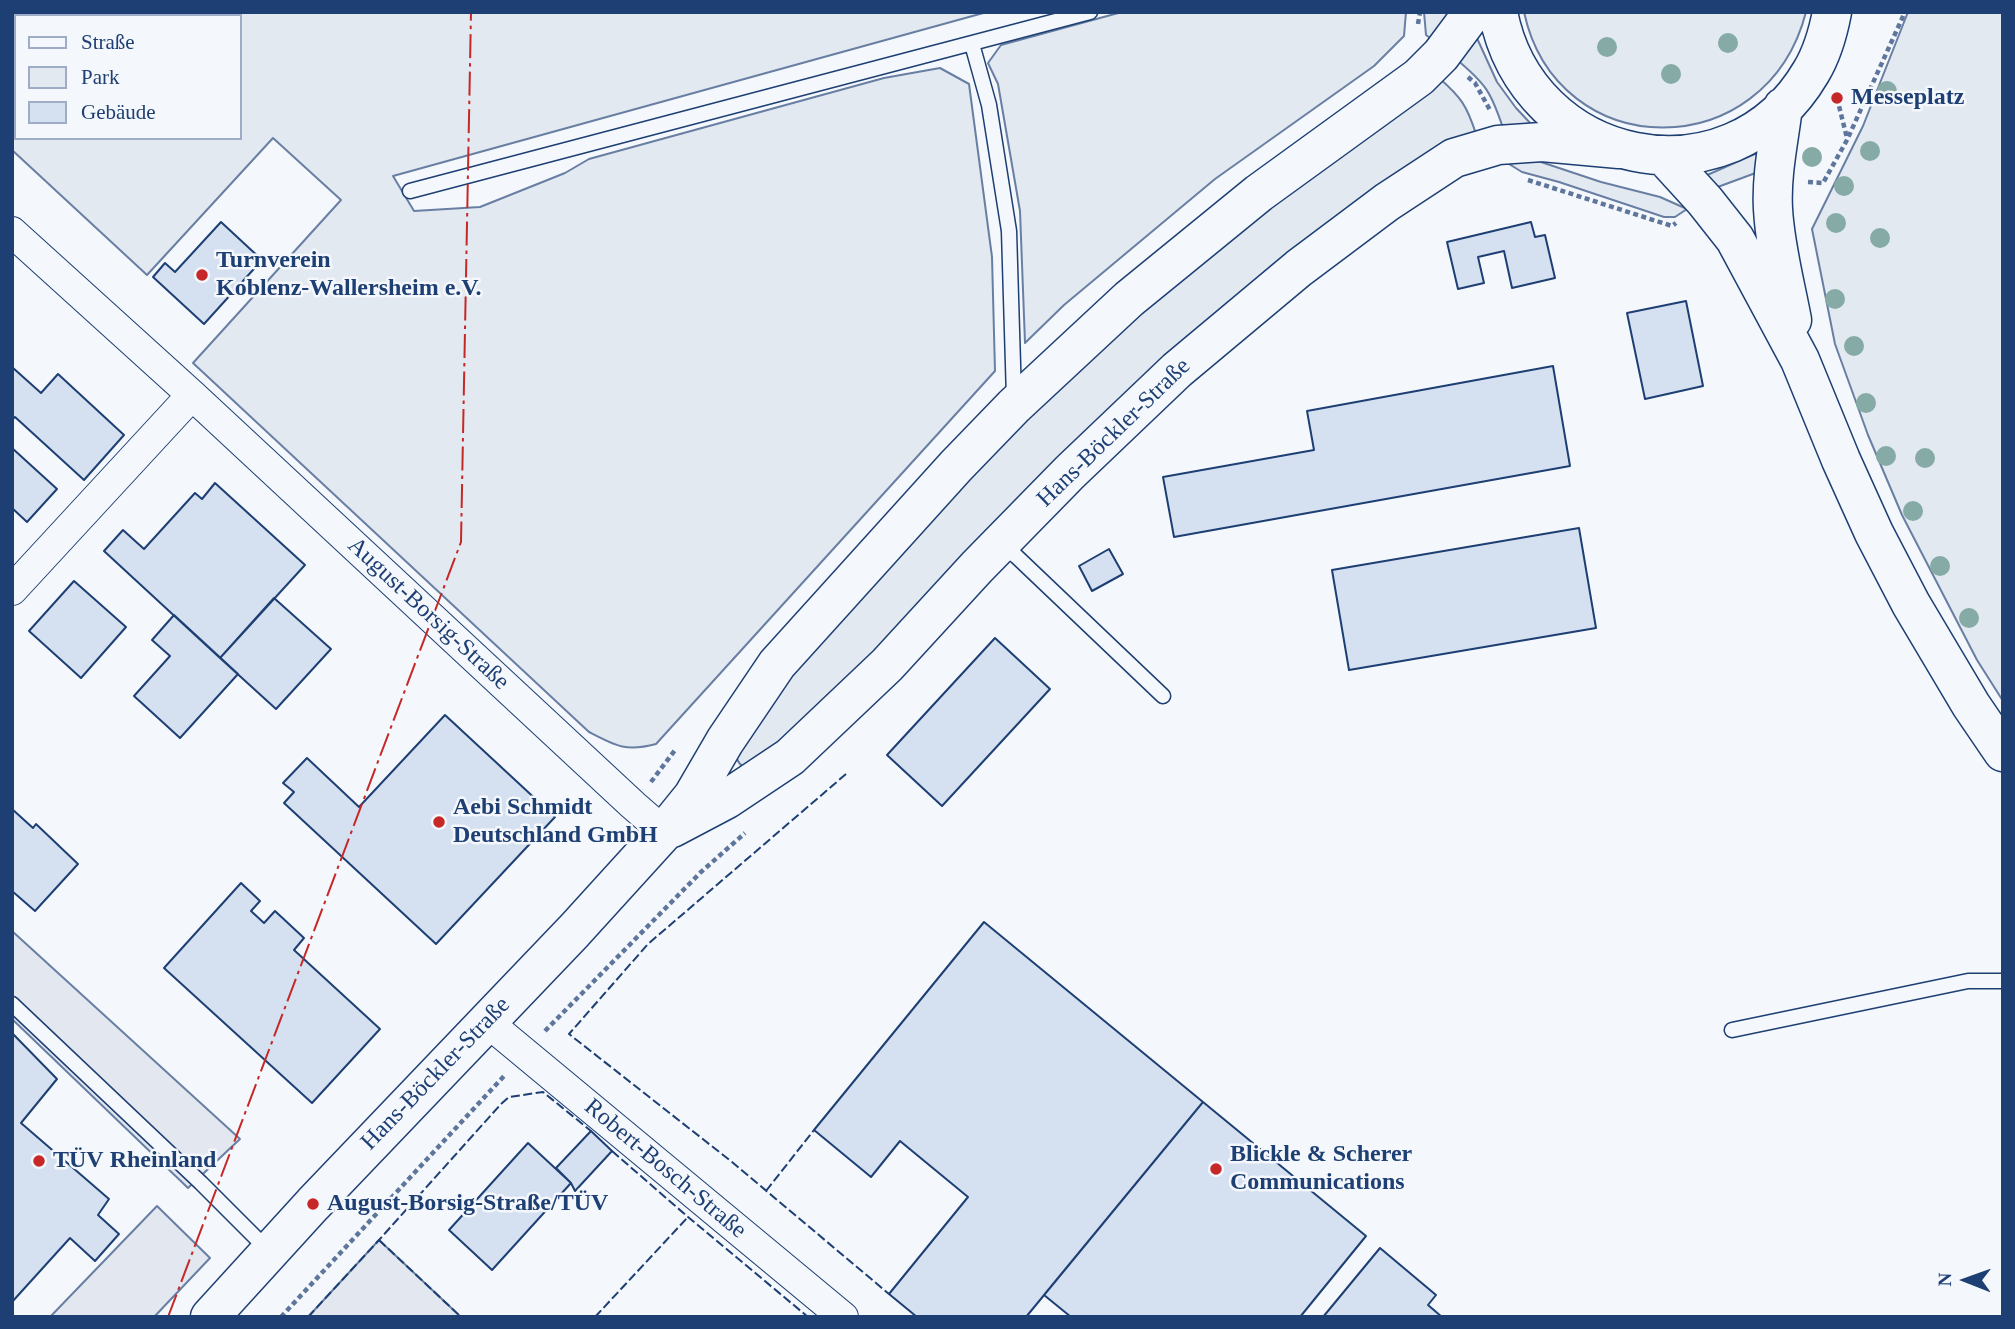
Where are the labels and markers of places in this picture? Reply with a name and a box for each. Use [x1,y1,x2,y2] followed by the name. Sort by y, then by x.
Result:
[1851,84,1964,112] place label: Messeplatz
[1829,90,1845,106] marker: Messeplatz
[216,247,482,303] place label: Turnverein Koblenz-Wallersheim e.V.
[194,267,210,283] marker: Turnverein Koblenz-Wallersheim e.V.
[453,794,658,850] place label: Aebi Schmidt Deutschland GmbH
[431,814,447,830] marker: Aebi Schmidt Deutschland GmbH
[1230,1141,1412,1197] place label: Blickle & Scherer Communications
[53,1147,216,1175] place label: TÜV Rheinland
[31,1153,47,1169] marker: TÜV Rheinland
[1208,1161,1224,1177] marker: Blickle & Scherer Communications
[327,1190,608,1218] place label: August-Borsig-Straße/TÜV
[305,1196,321,1212] marker: August-Borsig-Straße/TÜV

